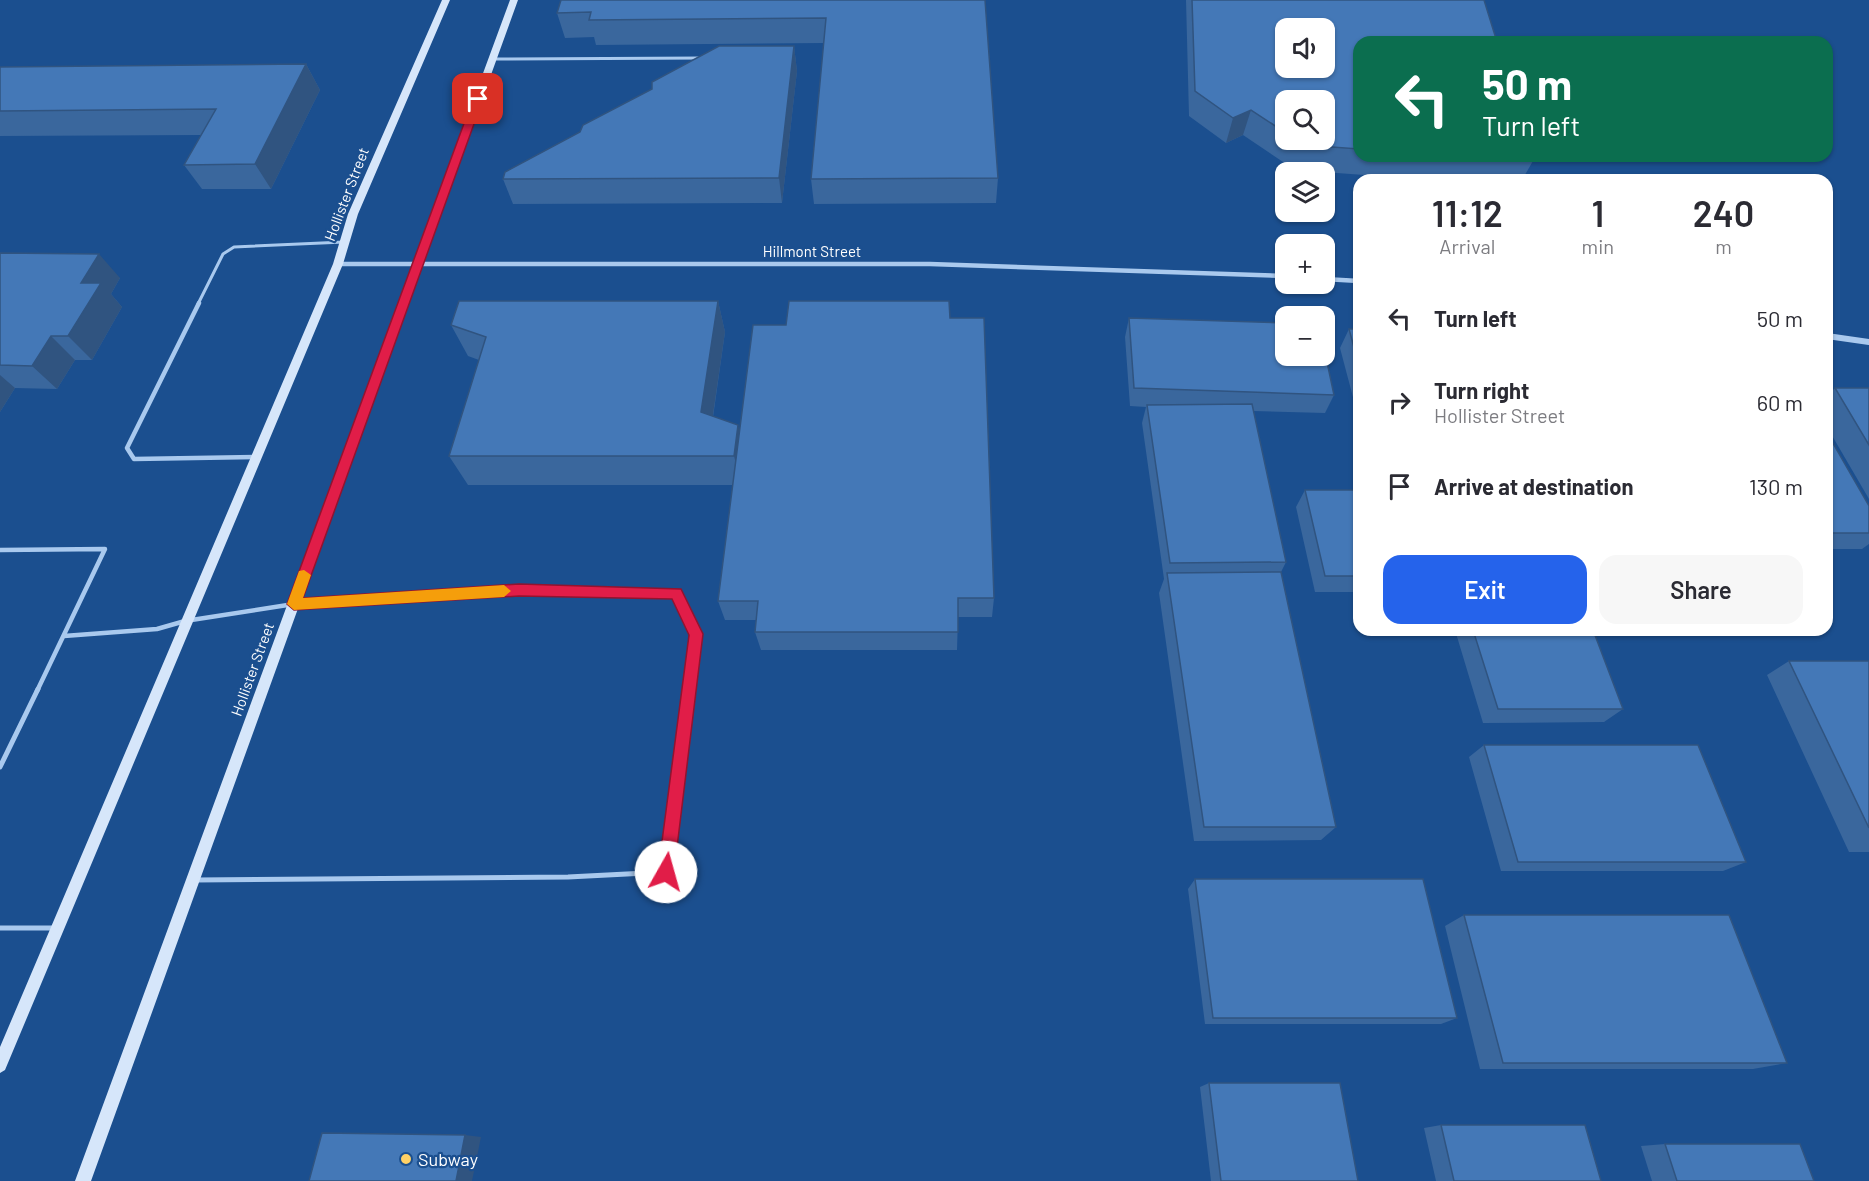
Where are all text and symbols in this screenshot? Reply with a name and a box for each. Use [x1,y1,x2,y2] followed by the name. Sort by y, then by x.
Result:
[1275,18,1335,366] map controls
[1275,18,1335,78] button: sound
[1482,58,1572,108] text: 50 m
[1383,60,1461,138] icon: left
[452,73,503,124] pin
[461,82,494,115] icon: arrive
[1275,90,1335,150] button: search
[1482,109,1580,141] text: Turn left
[320,145,372,243] street label: Hollister Street
[1275,162,1335,222] button: layers
[1432,191,1503,234] text: 11:12
[1591,191,1604,234] text: 1
[1693,191,1754,234] text: 240
[1275,234,1335,294] button: +
[1439,234,1495,258] text: Arrival
[1582,234,1614,258] text: min
[1715,234,1732,258] text: m
[763,242,861,260] street label: Hillmont Street
[1383,302,1416,335] icon: left
[1434,305,1517,331] text: Turn left
[1757,305,1803,331] text: 50 m
[1275,306,1335,366] button: −
[1434,377,1529,403] text: Turn right
[1383,386,1416,419] icon: right
[1757,389,1803,415] text: 60 m
[1434,403,1565,427] text: Hollister Street
[1383,470,1416,503] icon: arrive
[1434,473,1633,499] text: Arrive at destination
[1749,473,1803,499] text: 130 m
[1383,555,1587,624] button: Exit
[1599,555,1803,624] button: Share
[227,620,277,718] street label: Hollister Street
[634,840,698,904] position arrow
[418,1148,478,1170] place label: Subway
[399,1152,413,1166] marker: Subway

